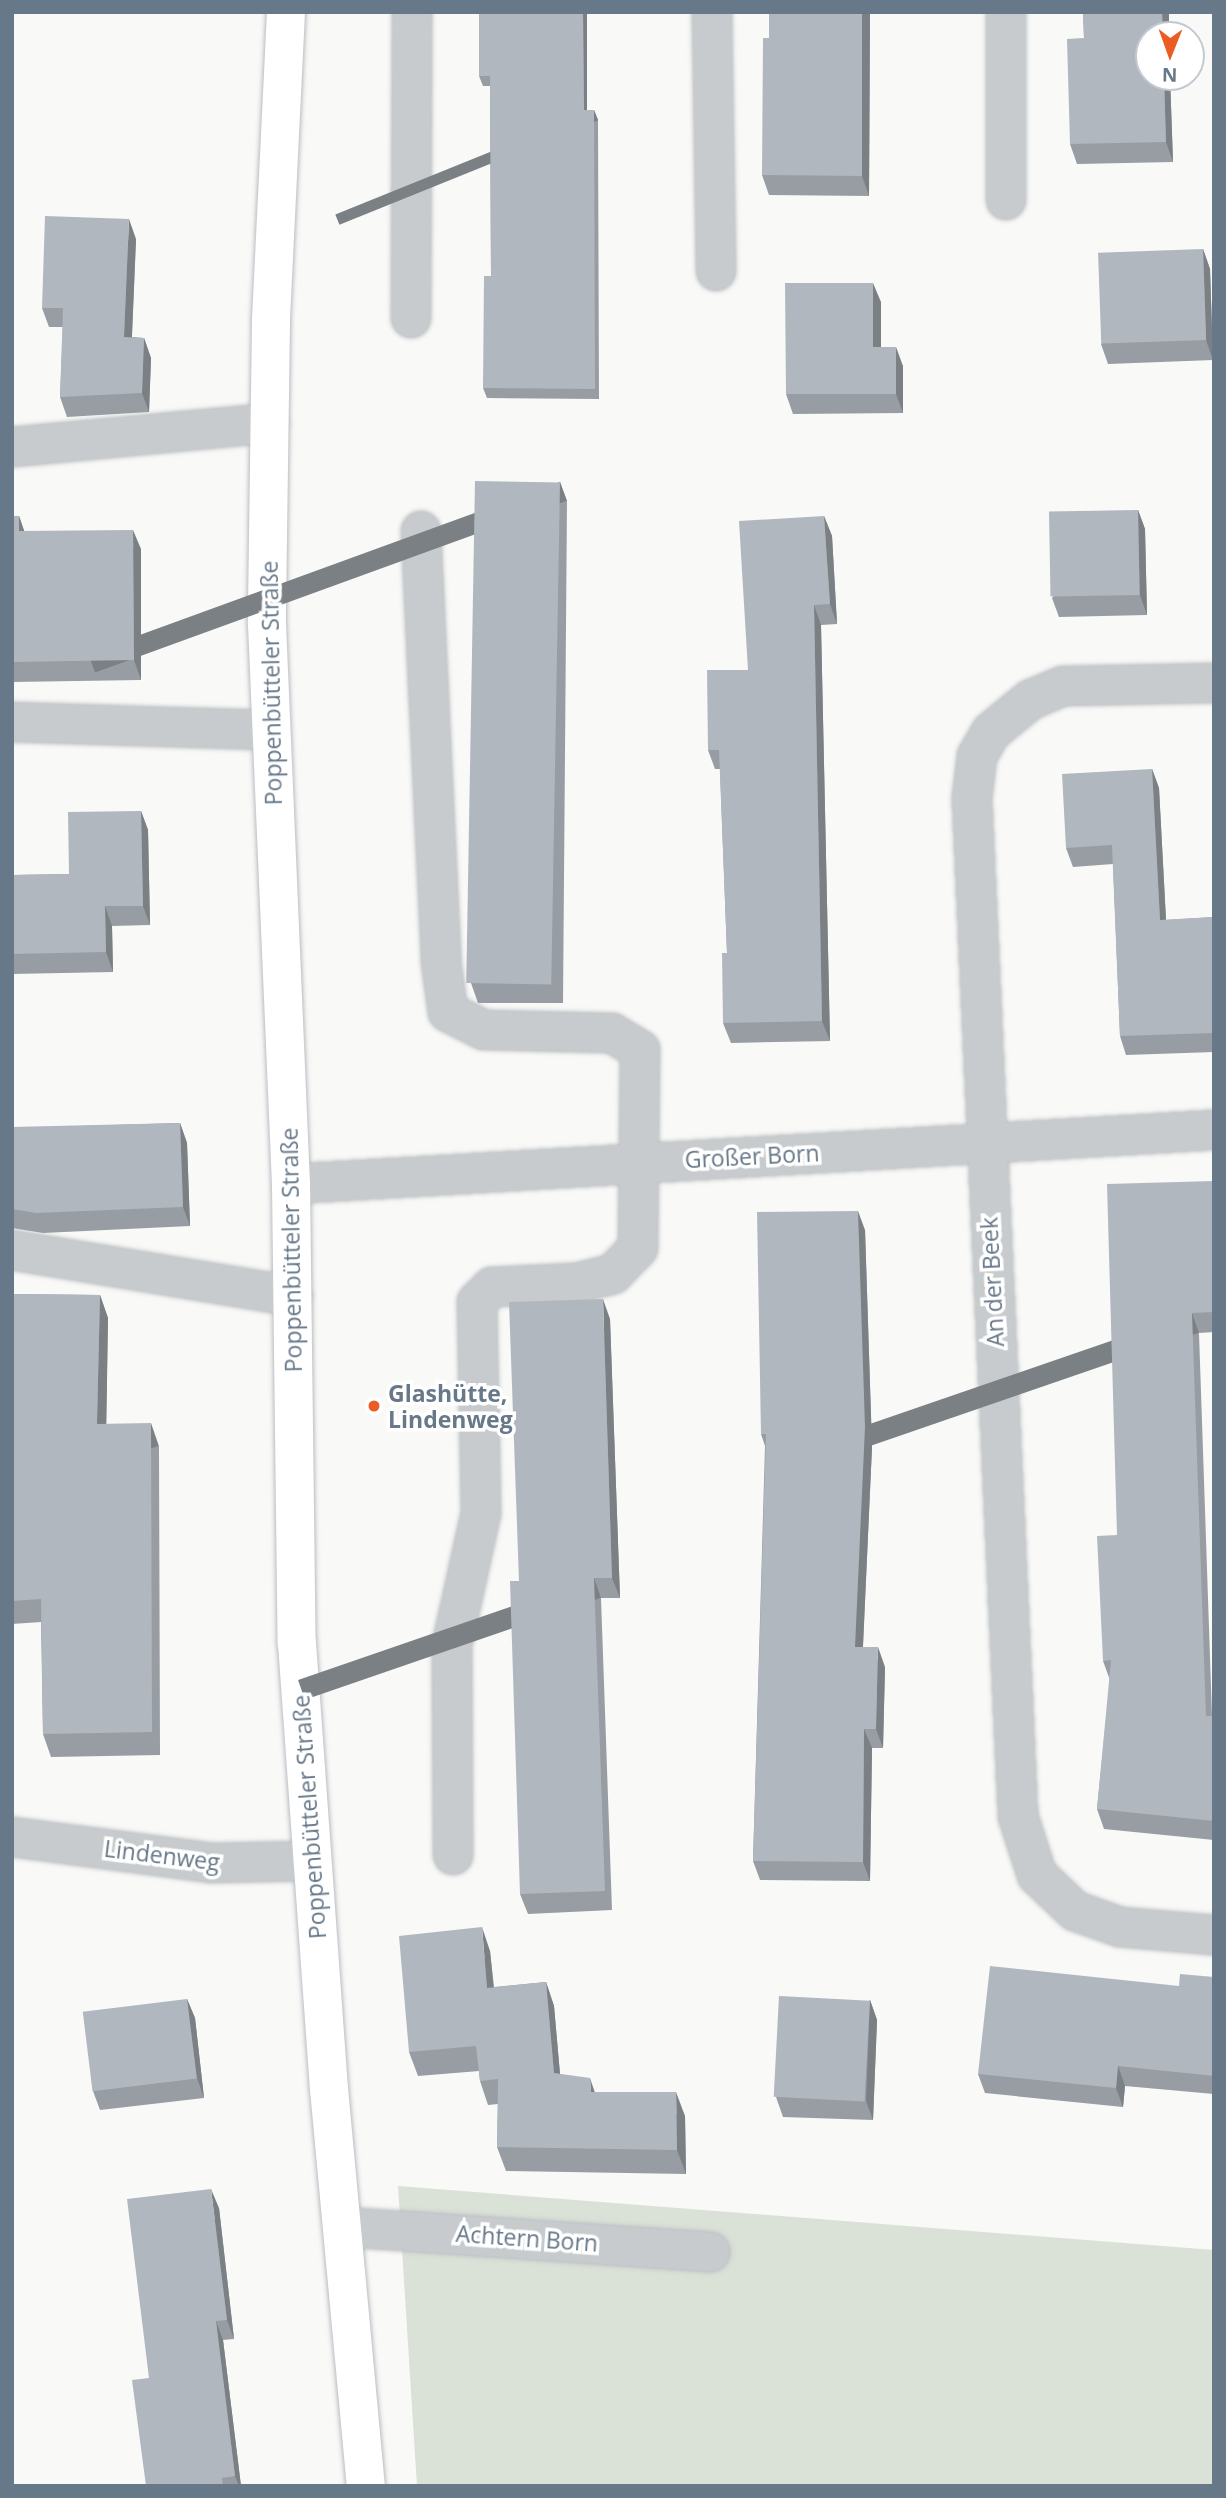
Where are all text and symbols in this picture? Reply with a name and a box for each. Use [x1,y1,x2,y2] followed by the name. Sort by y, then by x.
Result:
[1135,21,1205,91] north arrow
[1162,62,1178,88] text: N
[255,560,287,806] street label: Poppenbütteler Straße
[275,1127,307,1373] street label: Poppenbütteler Straße
[684,1139,820,1173] street label: Großer Born
[975,1216,1009,1348] street label: An der Beek
[388,1379,513,1433] place label: Glashütte, Lindenweg
[366,1398,382,1414] marker: Glashütte, Lindenweg
[287,1694,331,1940] street label: Poppenbütteler Straße
[103,1834,221,1876] street label: Lindenweg
[455,2219,599,2257] street label: Achtern Born

